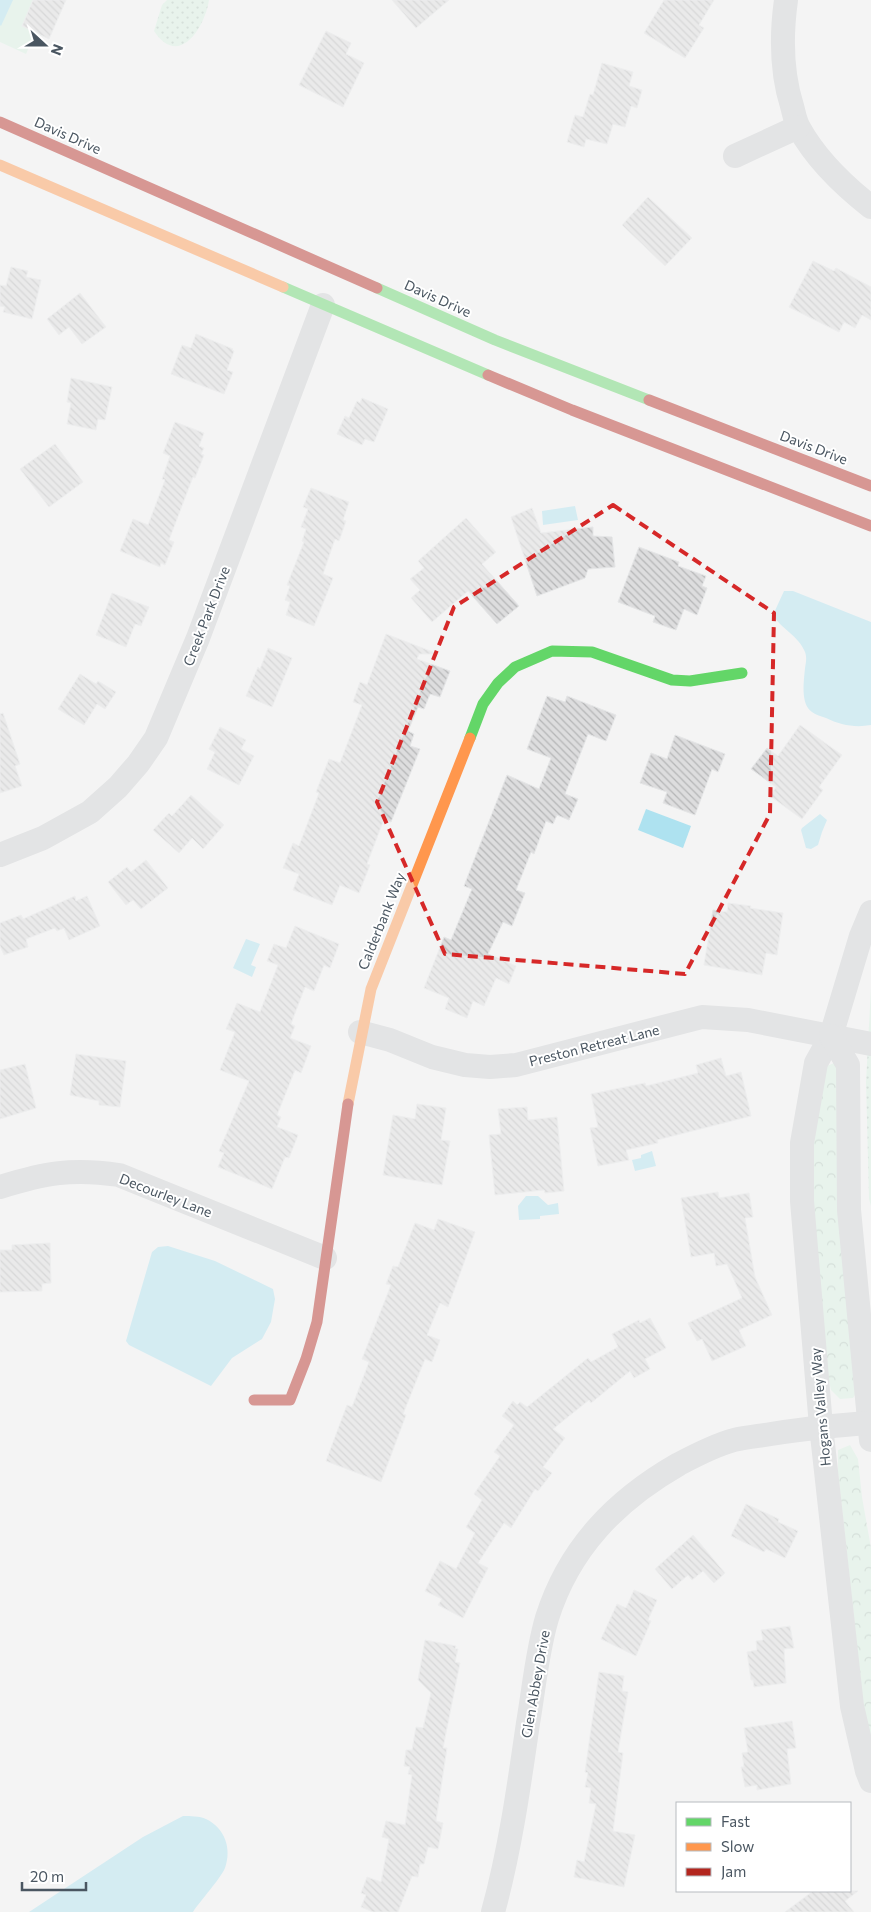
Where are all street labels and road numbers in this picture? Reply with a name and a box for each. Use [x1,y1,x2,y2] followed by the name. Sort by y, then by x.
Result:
[32,113,104,157] street label: Davis Drive
[402,276,474,320] street label: Davis Drive
[778,426,850,468] street label: Davis Drive
[179,564,233,668] street label: Creek Park Drive
[354,870,408,972] street label: Calderbank Way
[527,1021,661,1069] street label: Preston Retreat Lane
[117,1170,215,1220] street label: Decourley Lane
[806,1347,834,1467] street label: Hogans Valley Way
[517,1629,553,1739] street label: Glen Abbey Drive

